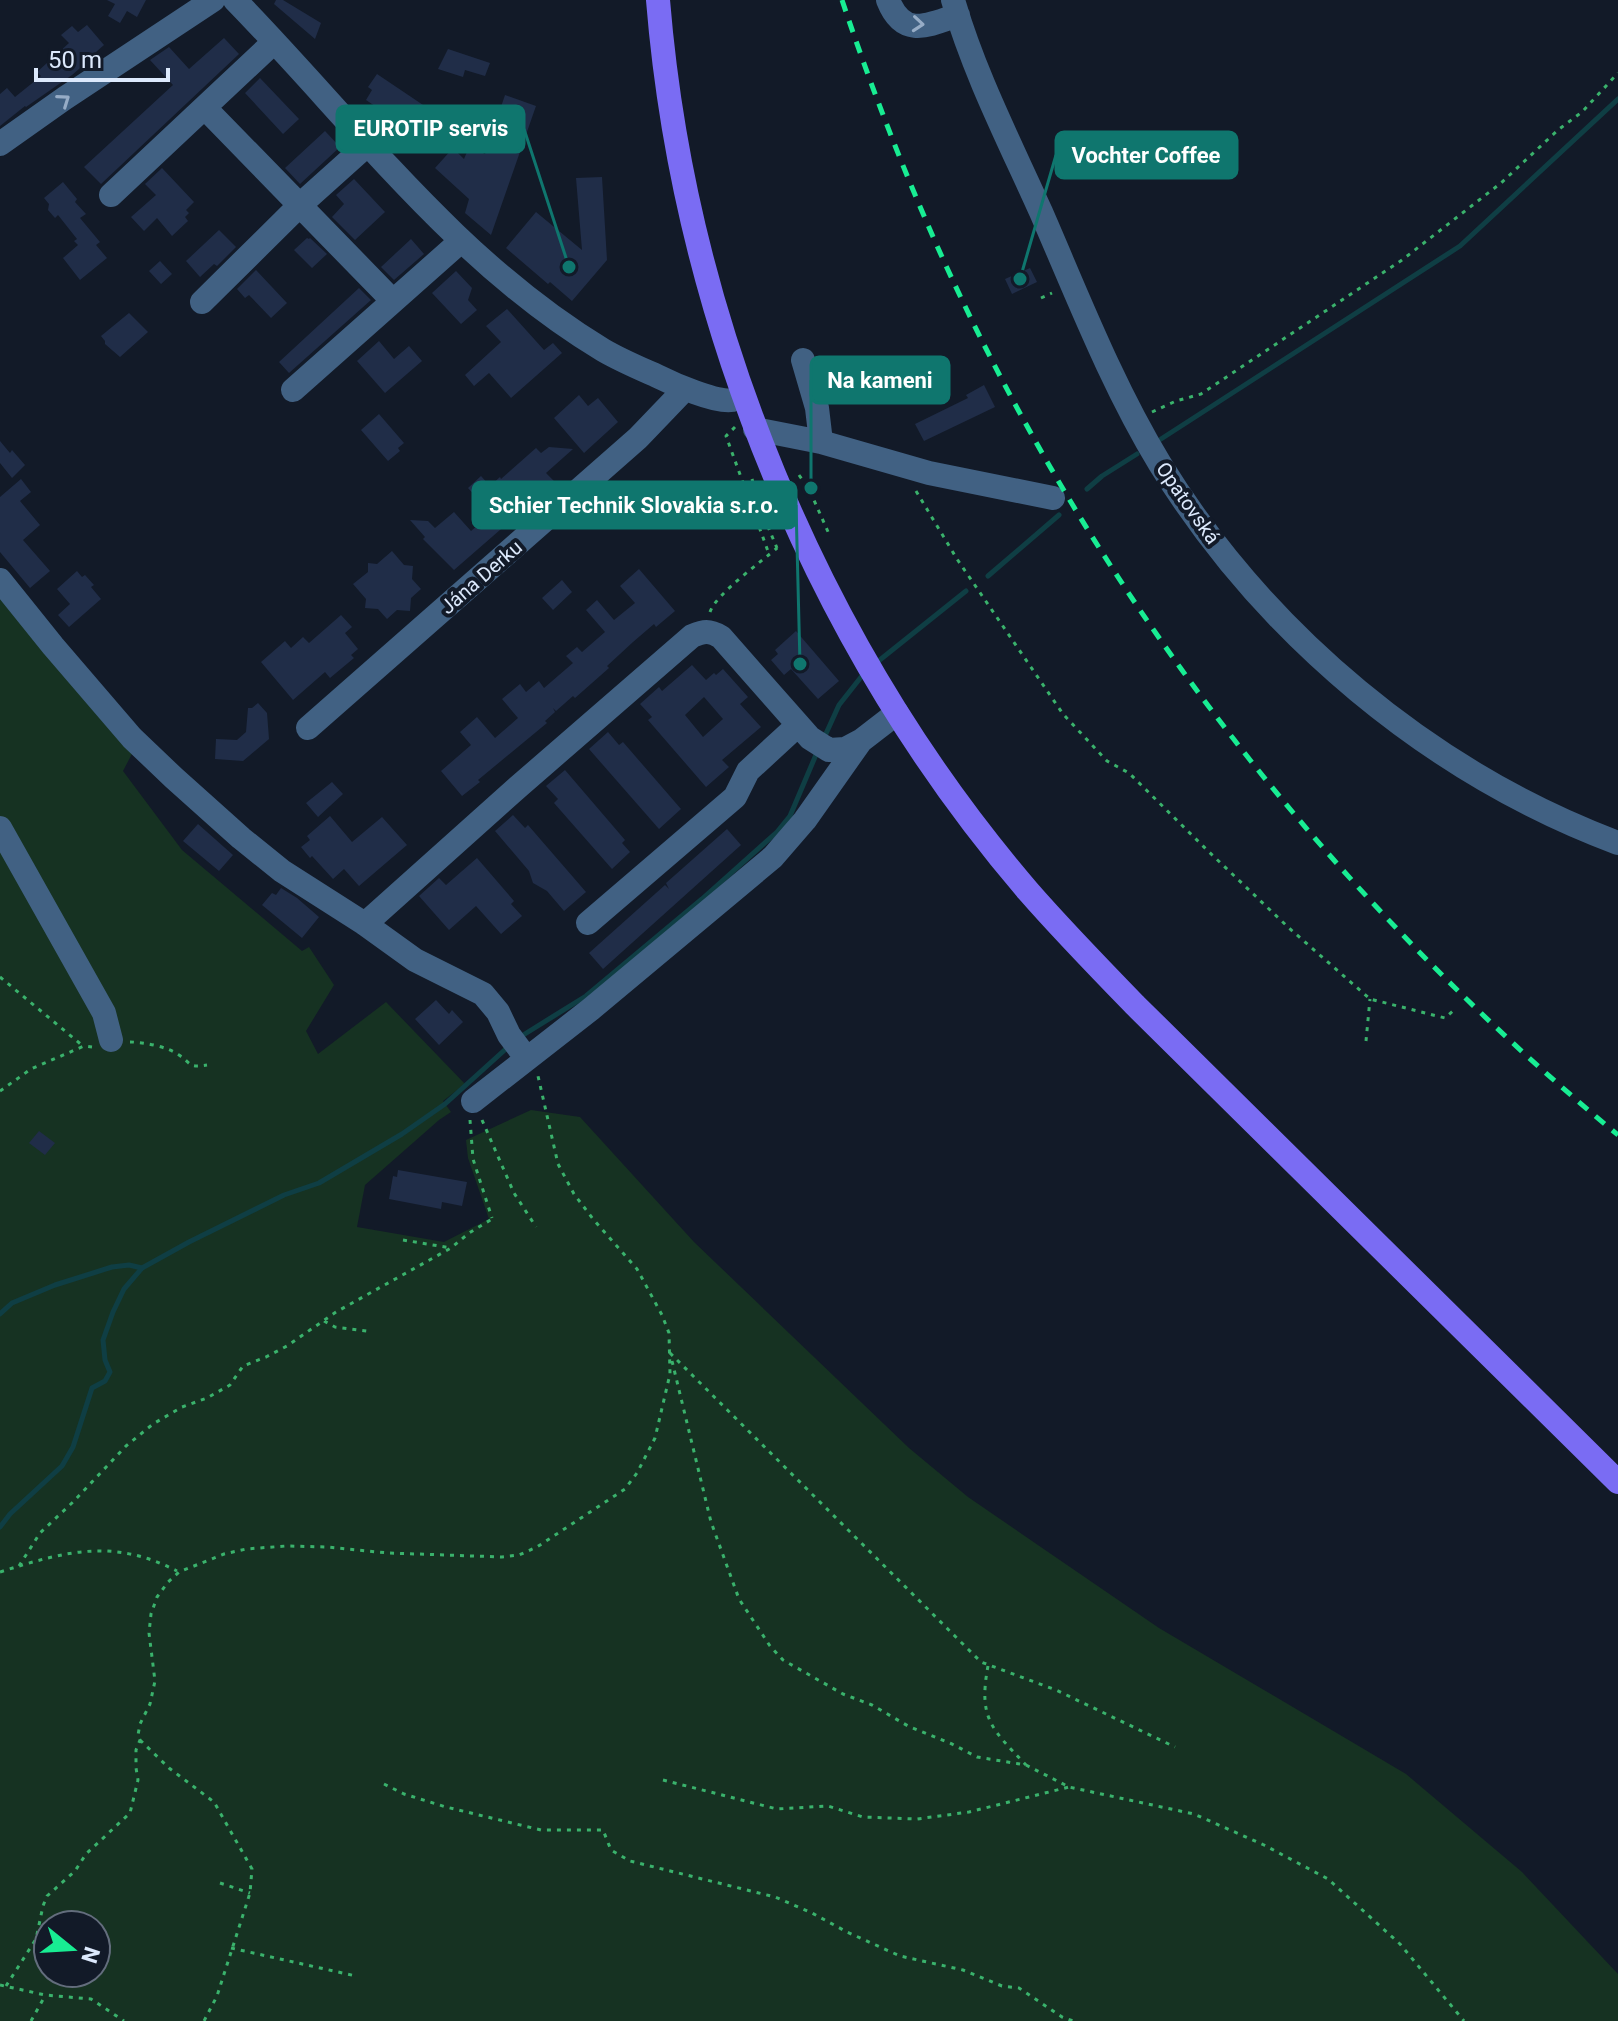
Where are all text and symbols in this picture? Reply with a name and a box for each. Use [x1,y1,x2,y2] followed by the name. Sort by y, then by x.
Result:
[911,15,924,32] one-way arrow
[36,32,168,82] scale bar
[48,46,102,74] text: 50 m
[55,94,69,109] one-way arrow
[337,106,524,152] callout: EUROTIP servis
[354,116,508,141] text: EUROTIP servis
[1056,132,1237,178] callout: Vochter Coffee
[1072,143,1221,168] text: Vochter Coffee
[811,357,949,403] callout: Na kameni
[827,368,933,393] text: Na kameni
[1151,457,1225,549] street label: Opatovská
[473,482,796,528] callout: Schier Technik Slovakia s.r.o.
[489,493,779,518] text: Schier Technik Slovakia s.r.o.
[435,535,527,619] street label: Jána Derku
[32,1909,112,1989] north arrow
[76,1944,105,1966] text: N

